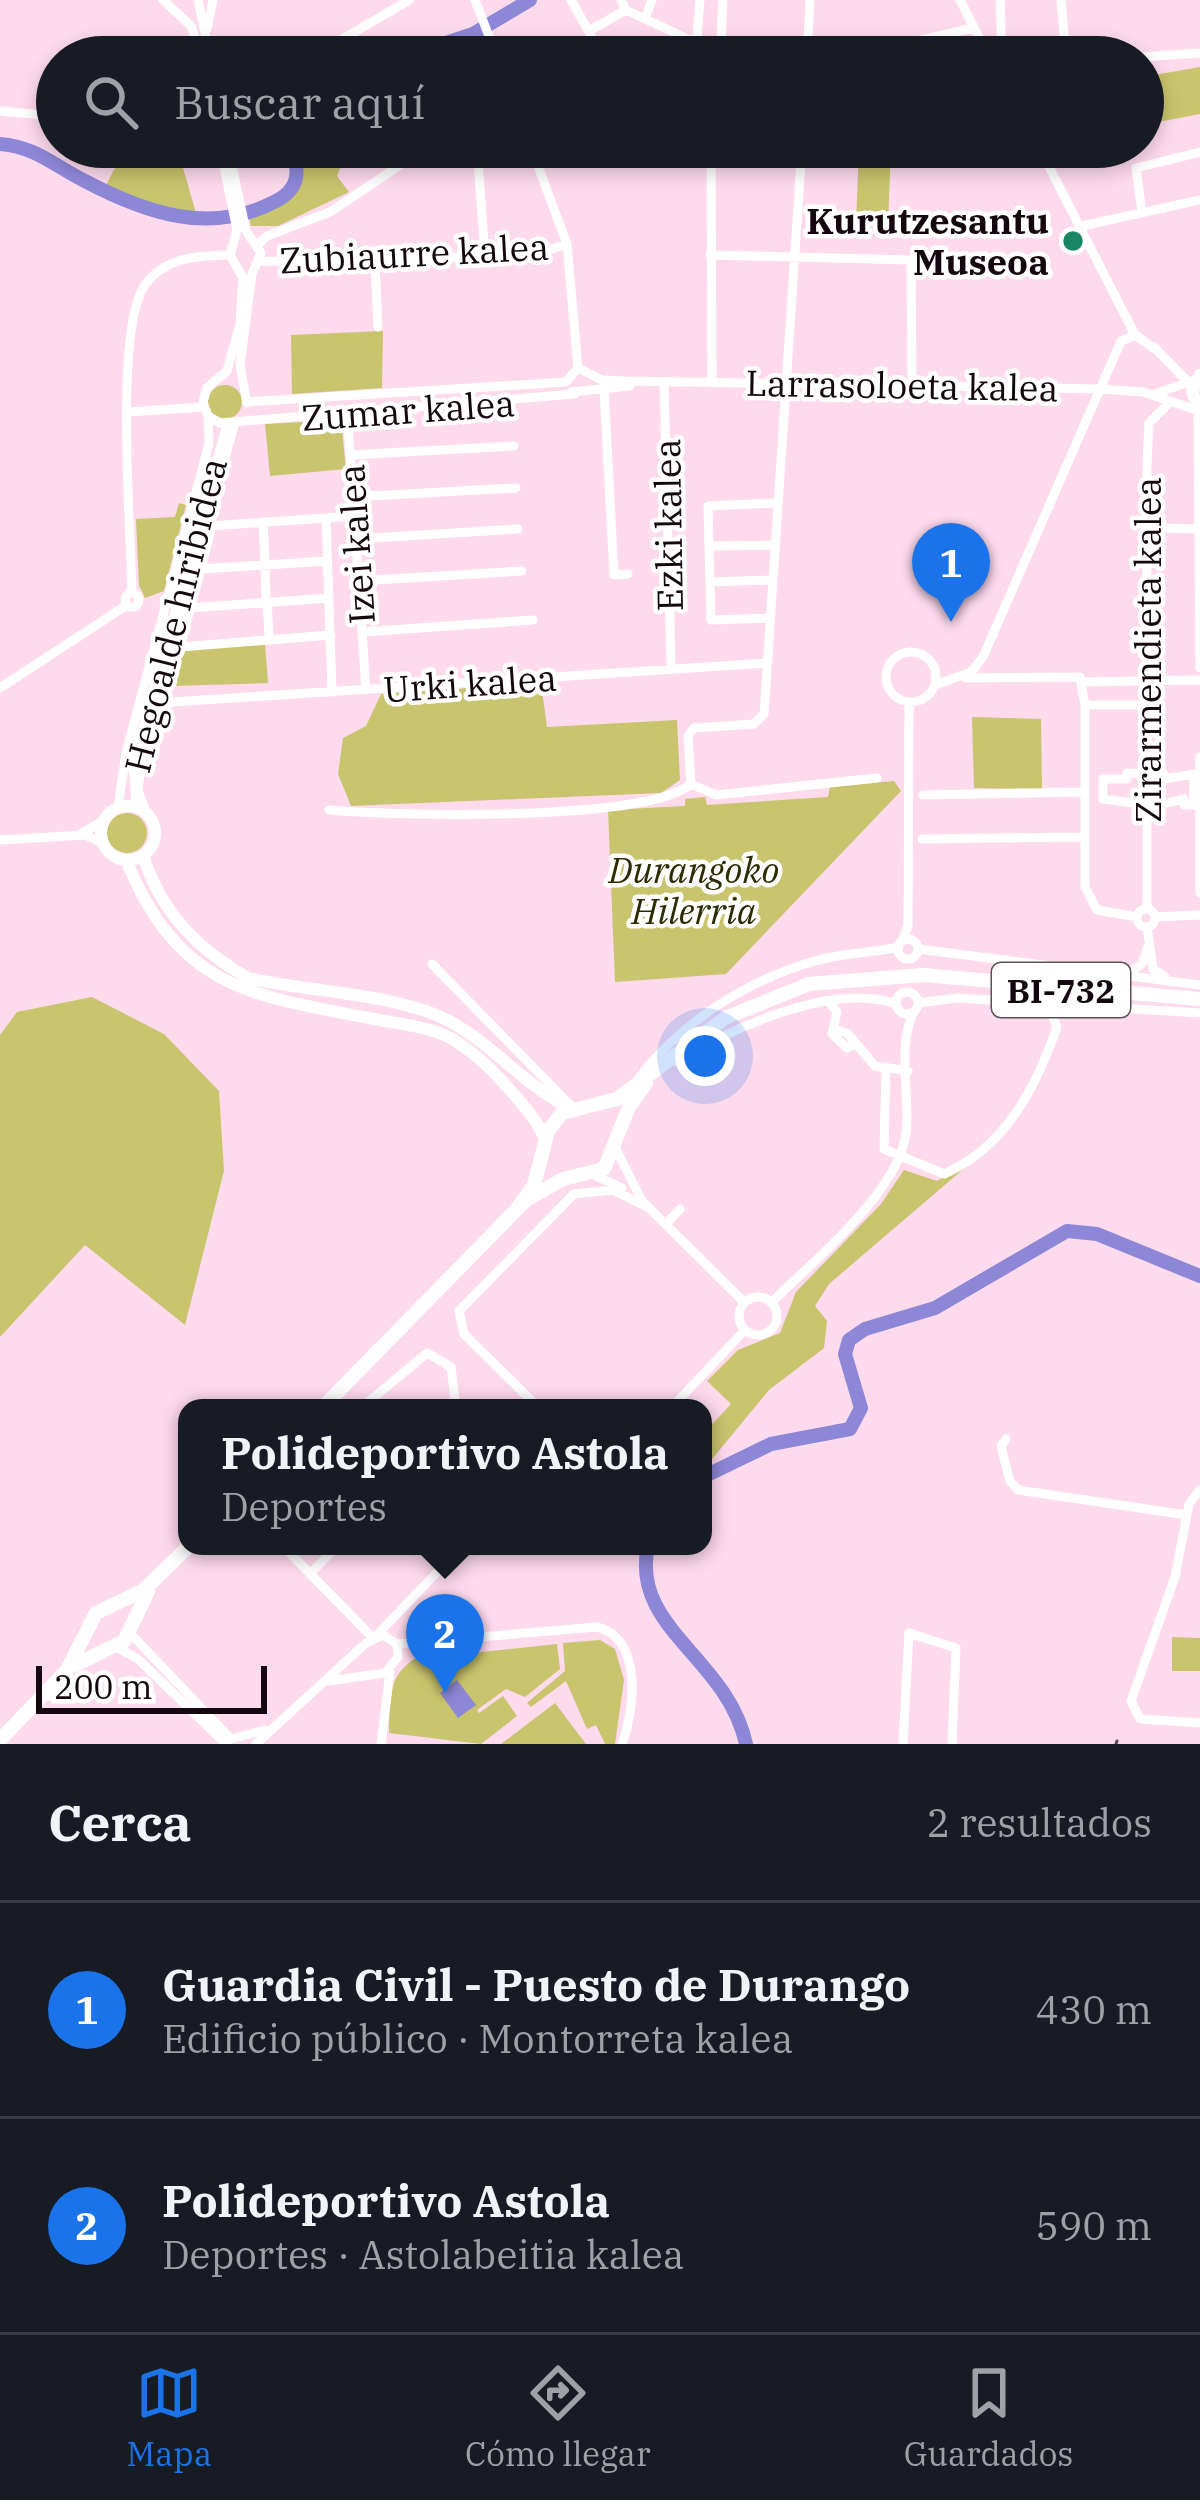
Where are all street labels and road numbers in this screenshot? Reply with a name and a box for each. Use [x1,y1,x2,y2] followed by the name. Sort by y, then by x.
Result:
[278,222,550,284] street label: Zubiaurre kalea
[745,359,1059,411] street label: Larrasoloeta kalea
[300,379,516,441] street label: Zumar kalea
[643,438,693,612] street label: Ezki kalea
[113,453,237,777] street label: Hegoalde hiribidea
[327,462,385,626] street label: Izei kalea
[1124,477,1171,823] street label: Zirarmendieta kalea
[382,653,558,713] street label: Urki kalea
[992,963,1130,1017] road number: BI-732

